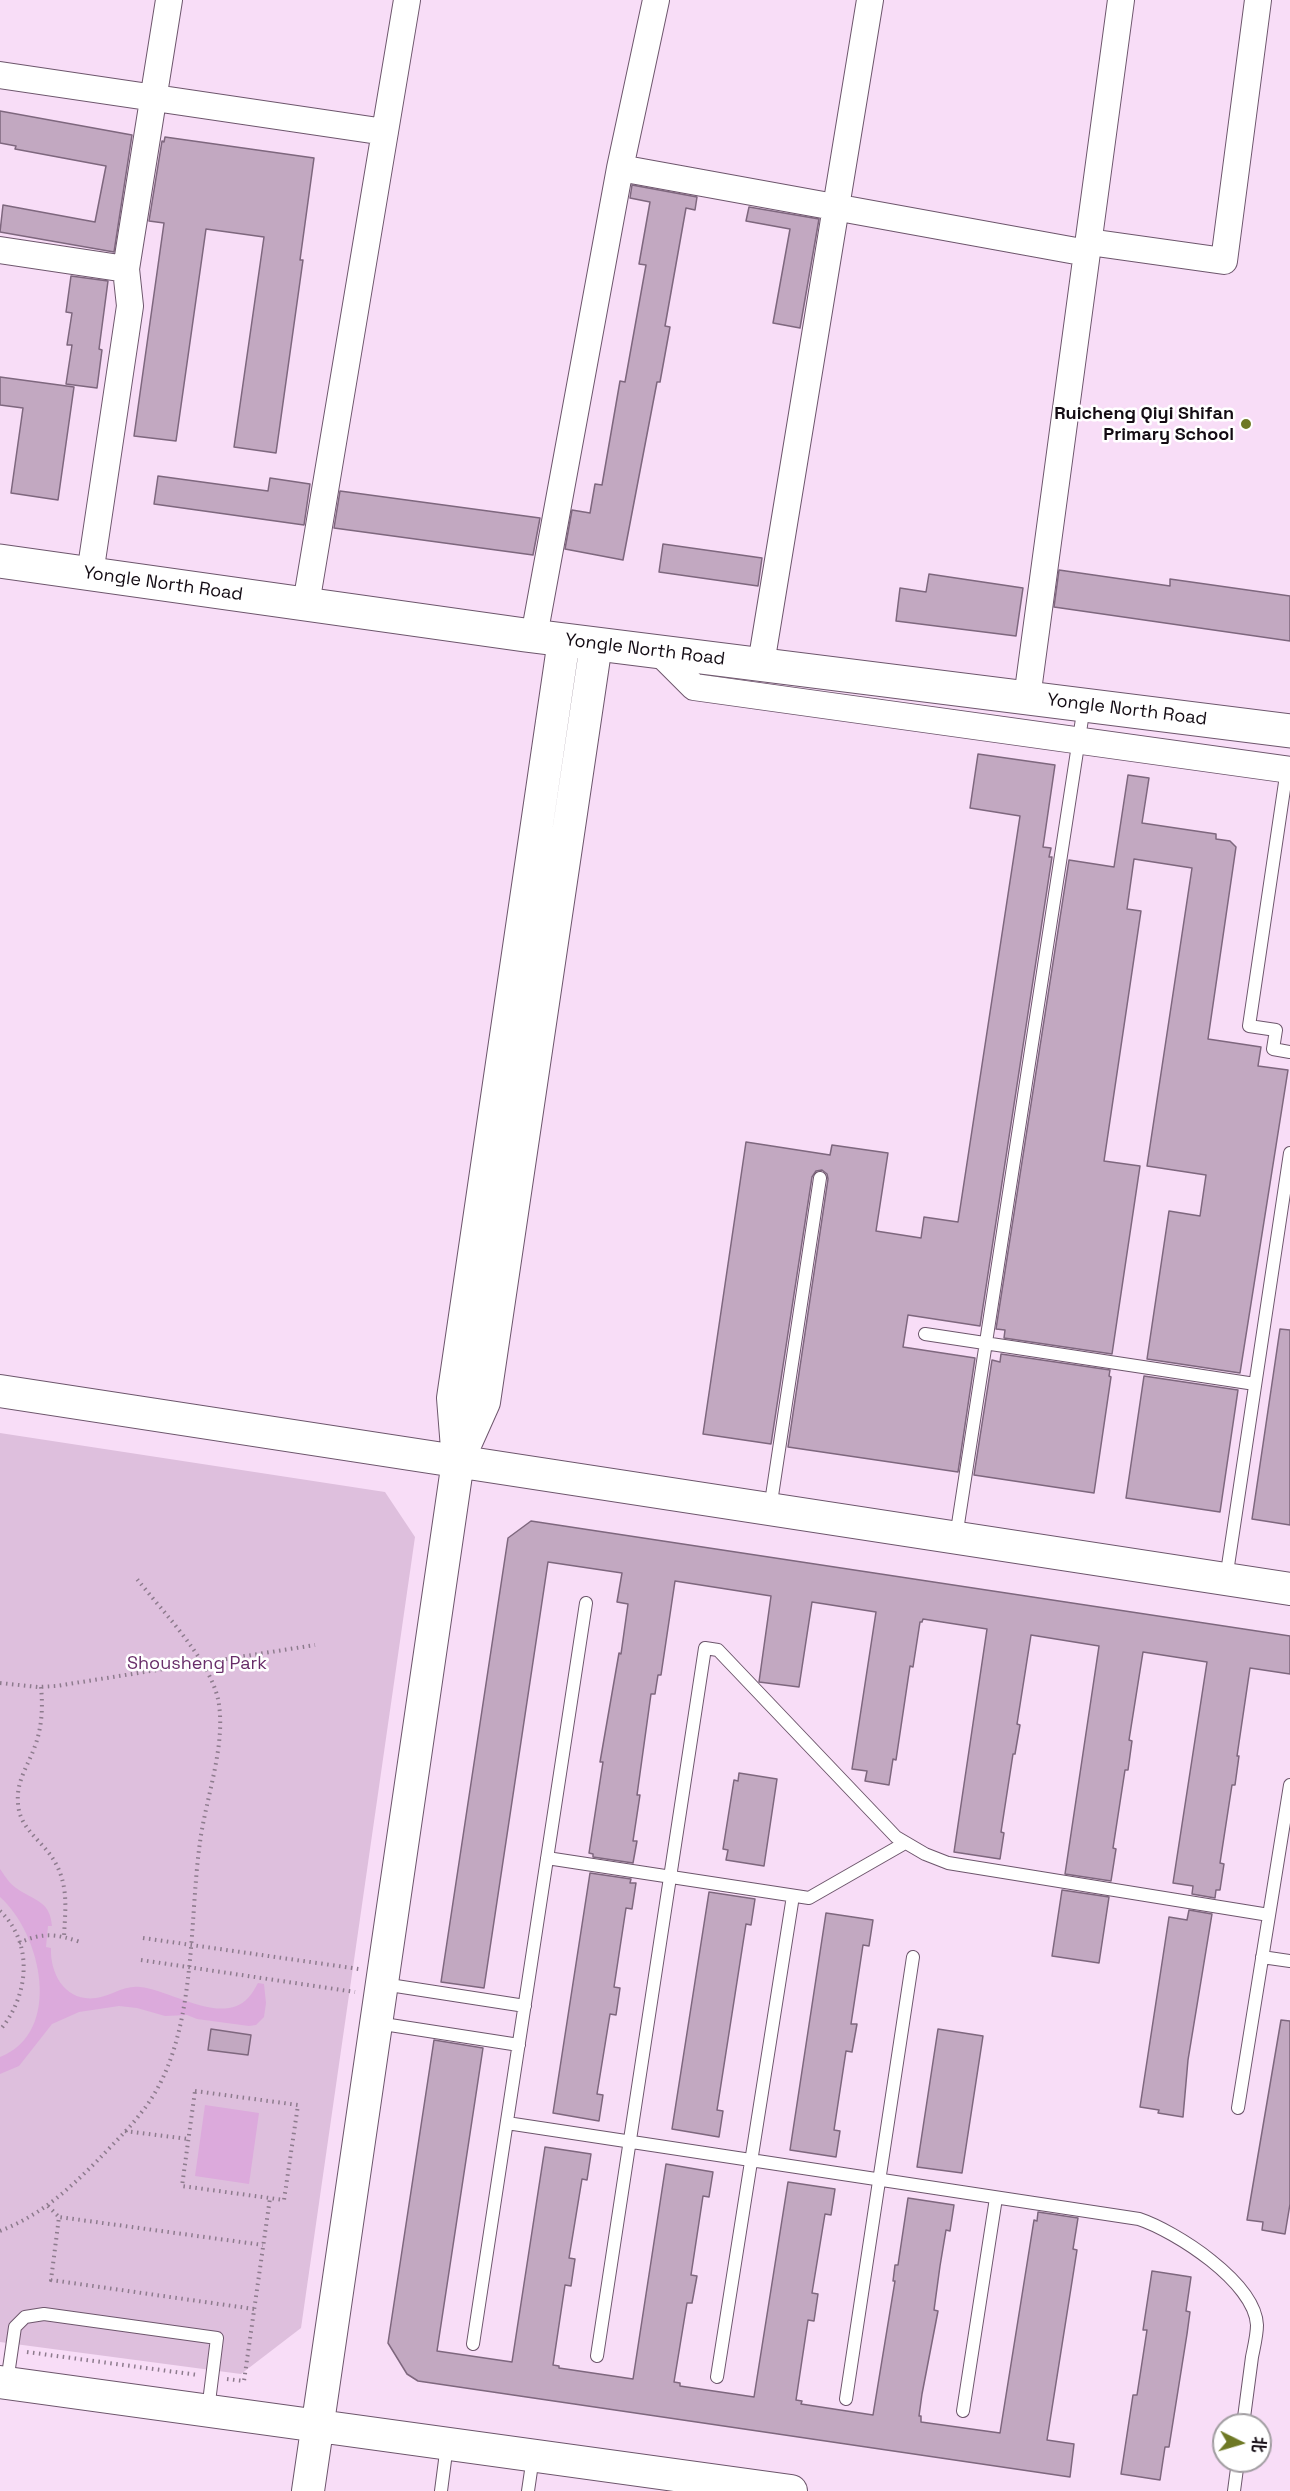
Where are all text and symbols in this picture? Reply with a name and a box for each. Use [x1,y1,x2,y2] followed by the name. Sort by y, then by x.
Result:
[1054,403,1234,446] place label: Ruicheng Qiyi Shifan Primary School
[1239,417,1253,431] marker: Ruicheng Qiyi Shifan Primary School
[82,562,244,606] street label: Yongle North Road
[564,629,726,671] street label: Yongle North Road
[1046,689,1208,731] street label: Yongle North Road
[127,1653,267,1675] park label: Shousheng Park
[1212,2413,1272,2473] north arrow
[1247,2436,1270,2453] text: 北

